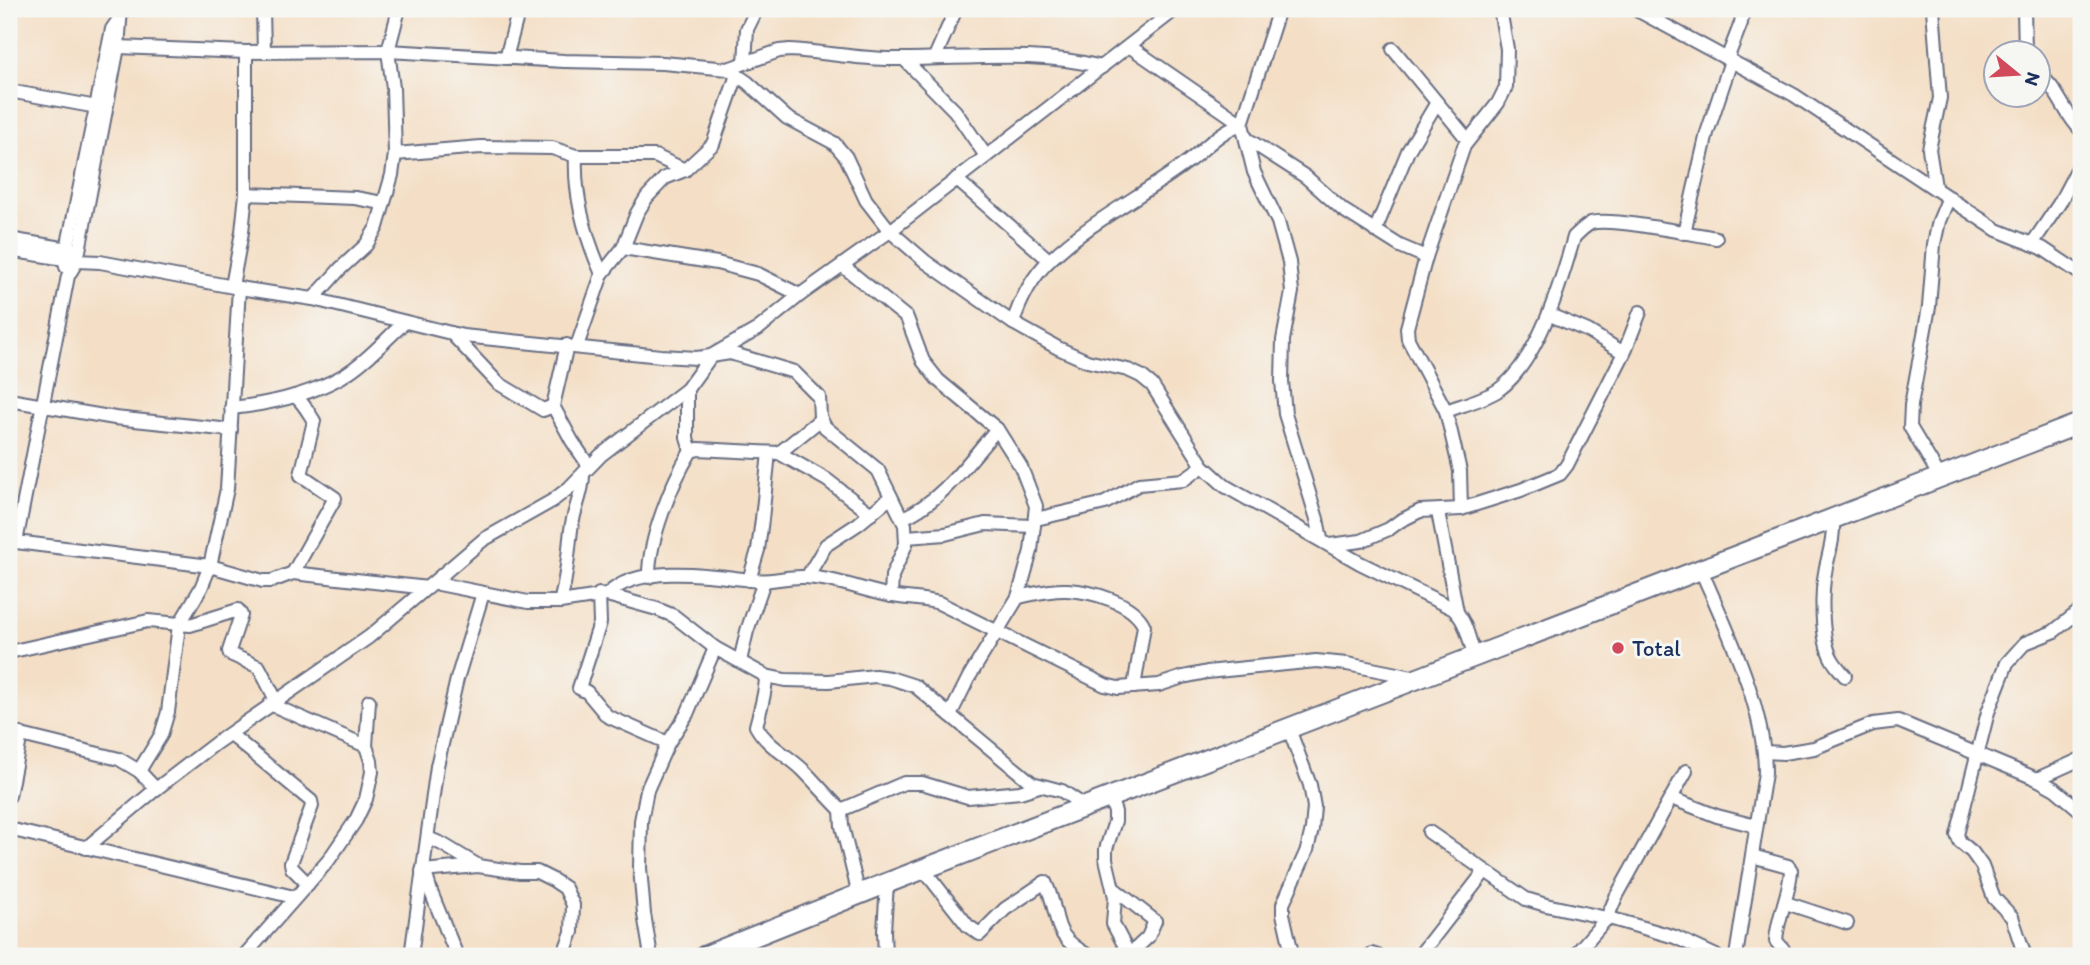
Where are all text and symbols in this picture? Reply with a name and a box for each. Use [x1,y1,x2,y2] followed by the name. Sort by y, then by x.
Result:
[1982,38,2052,108] north arrow
[2020,69,2046,89] text: N
[1632,634,1681,662] place label: Total
[1610,640,1626,656] marker: Total

